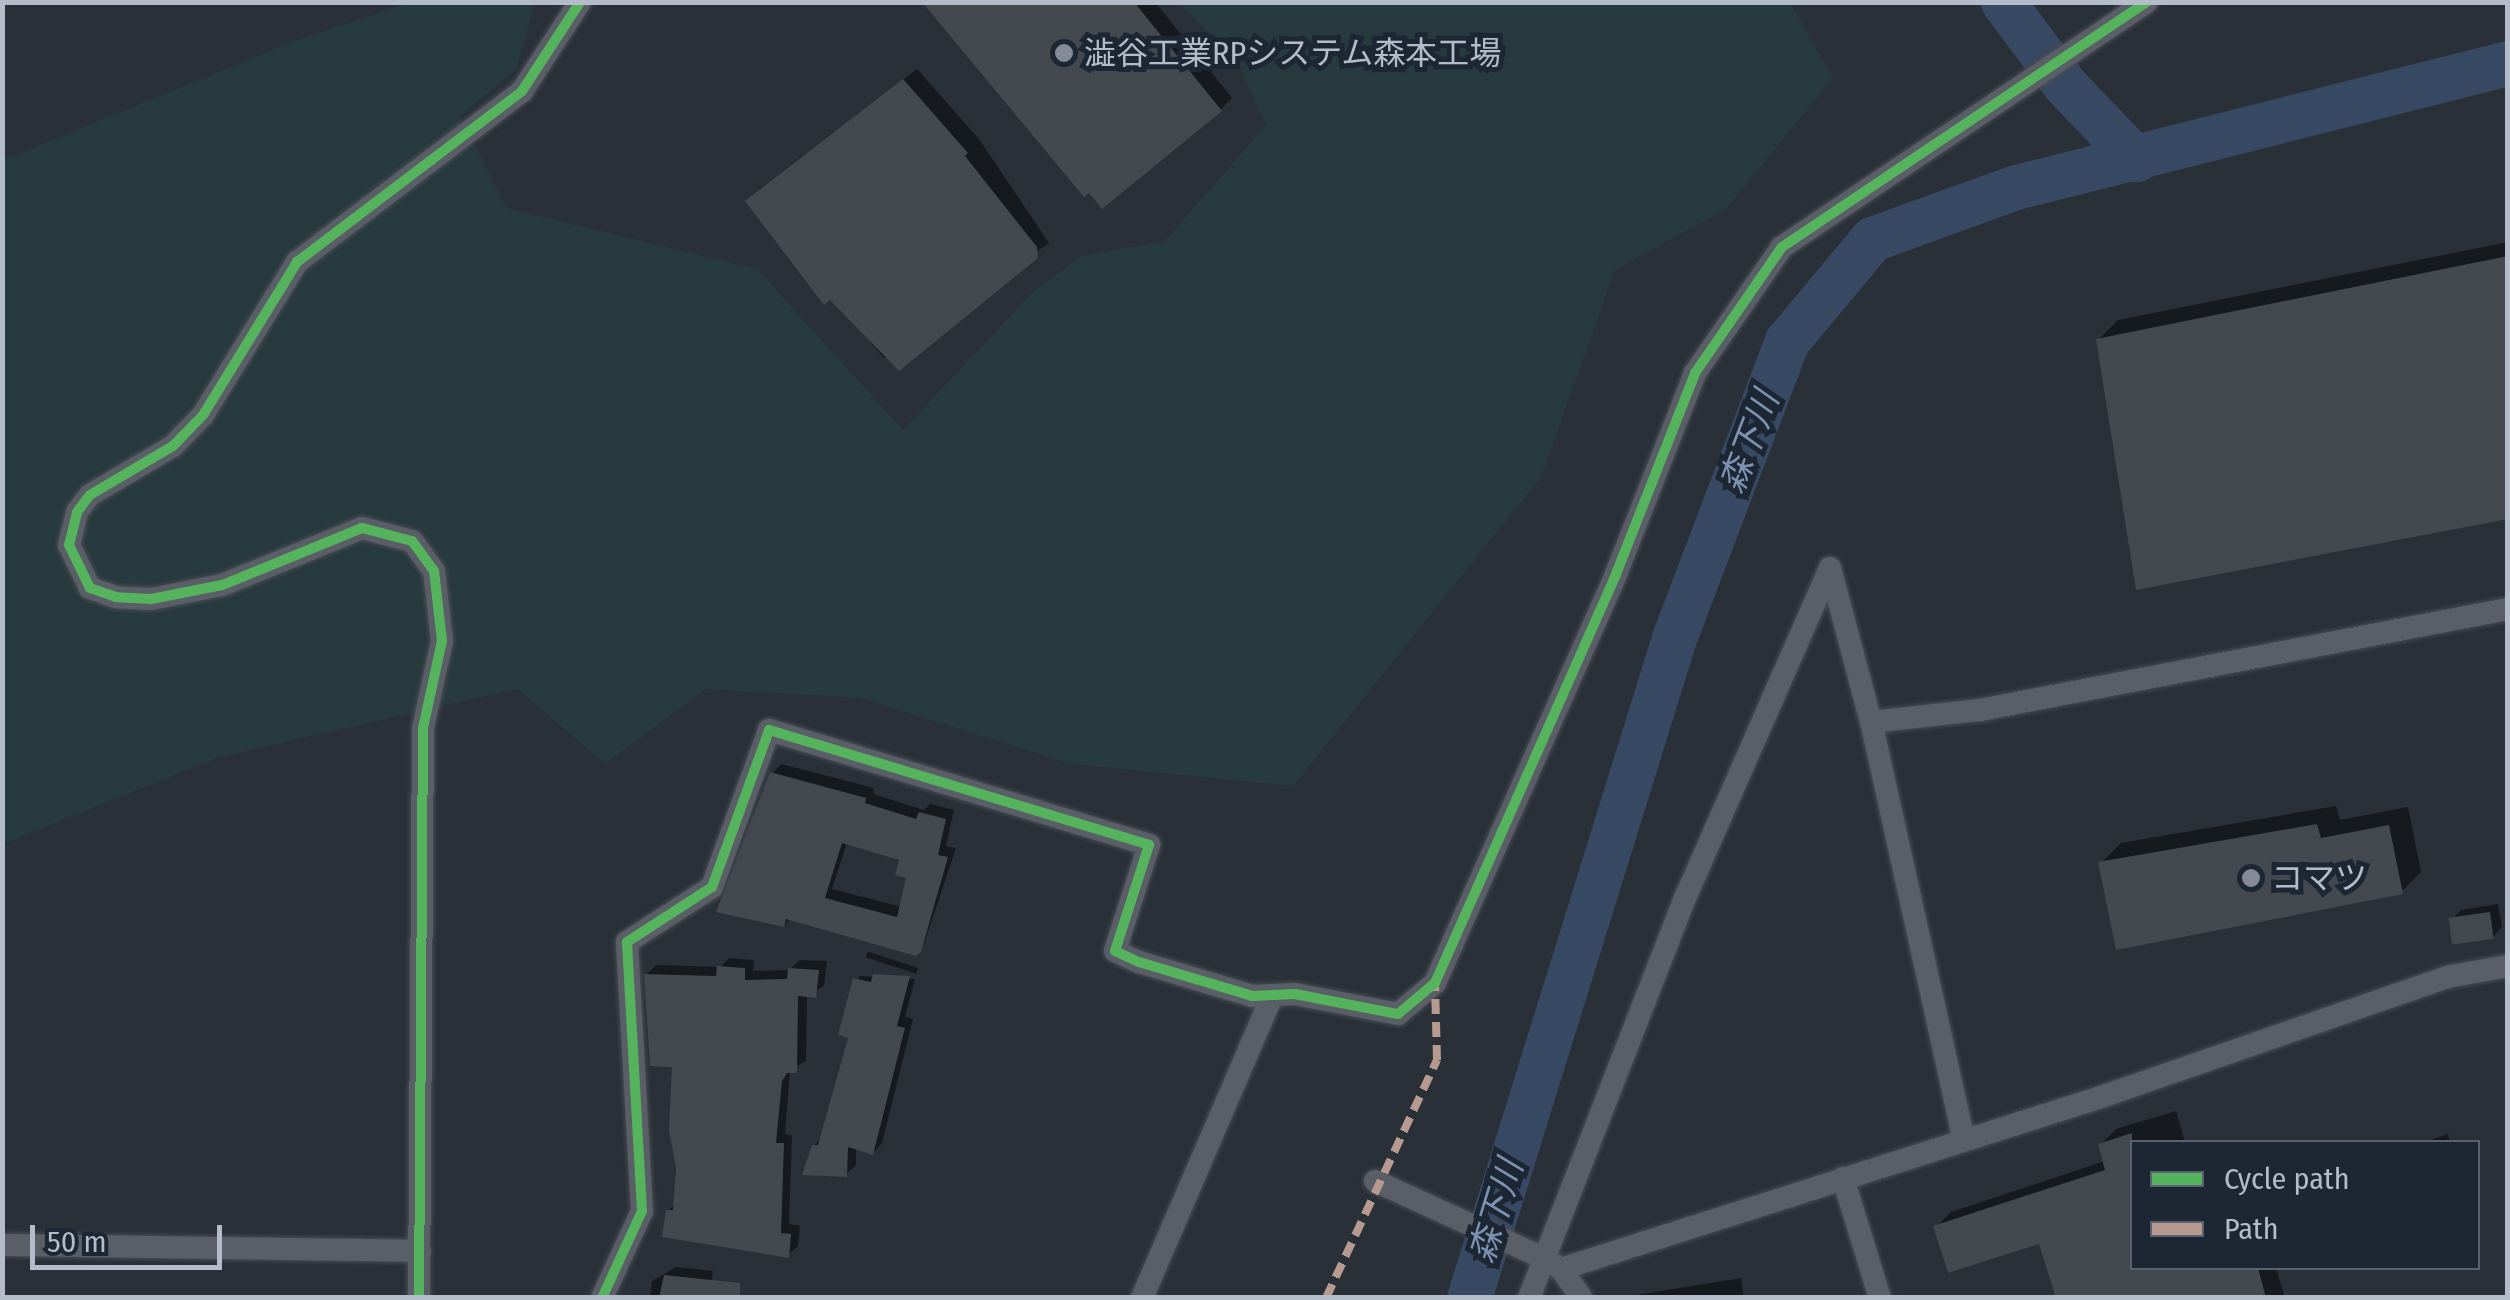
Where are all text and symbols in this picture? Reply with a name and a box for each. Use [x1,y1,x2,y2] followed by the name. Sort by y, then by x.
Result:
[1084,34,1502,72] place label: 澁谷工業RPシステム森本工場
[1053,42,1075,64] marker: 澁谷工業RPシステム森本工場
[1711,385,1787,499] water label: 森下川
[2271,859,2367,897] place label: コマツ
[2240,867,2262,889] marker: コマツ
[2130,1140,2480,1270] legend
[1461,1155,1531,1267] water label: 森下川
[2224,1161,2350,1197] text: Cycle path
[35,1205,228,1267] scale bar
[2224,1211,2278,1247] text: Path
[47,1224,107,1260] text: 50 m

